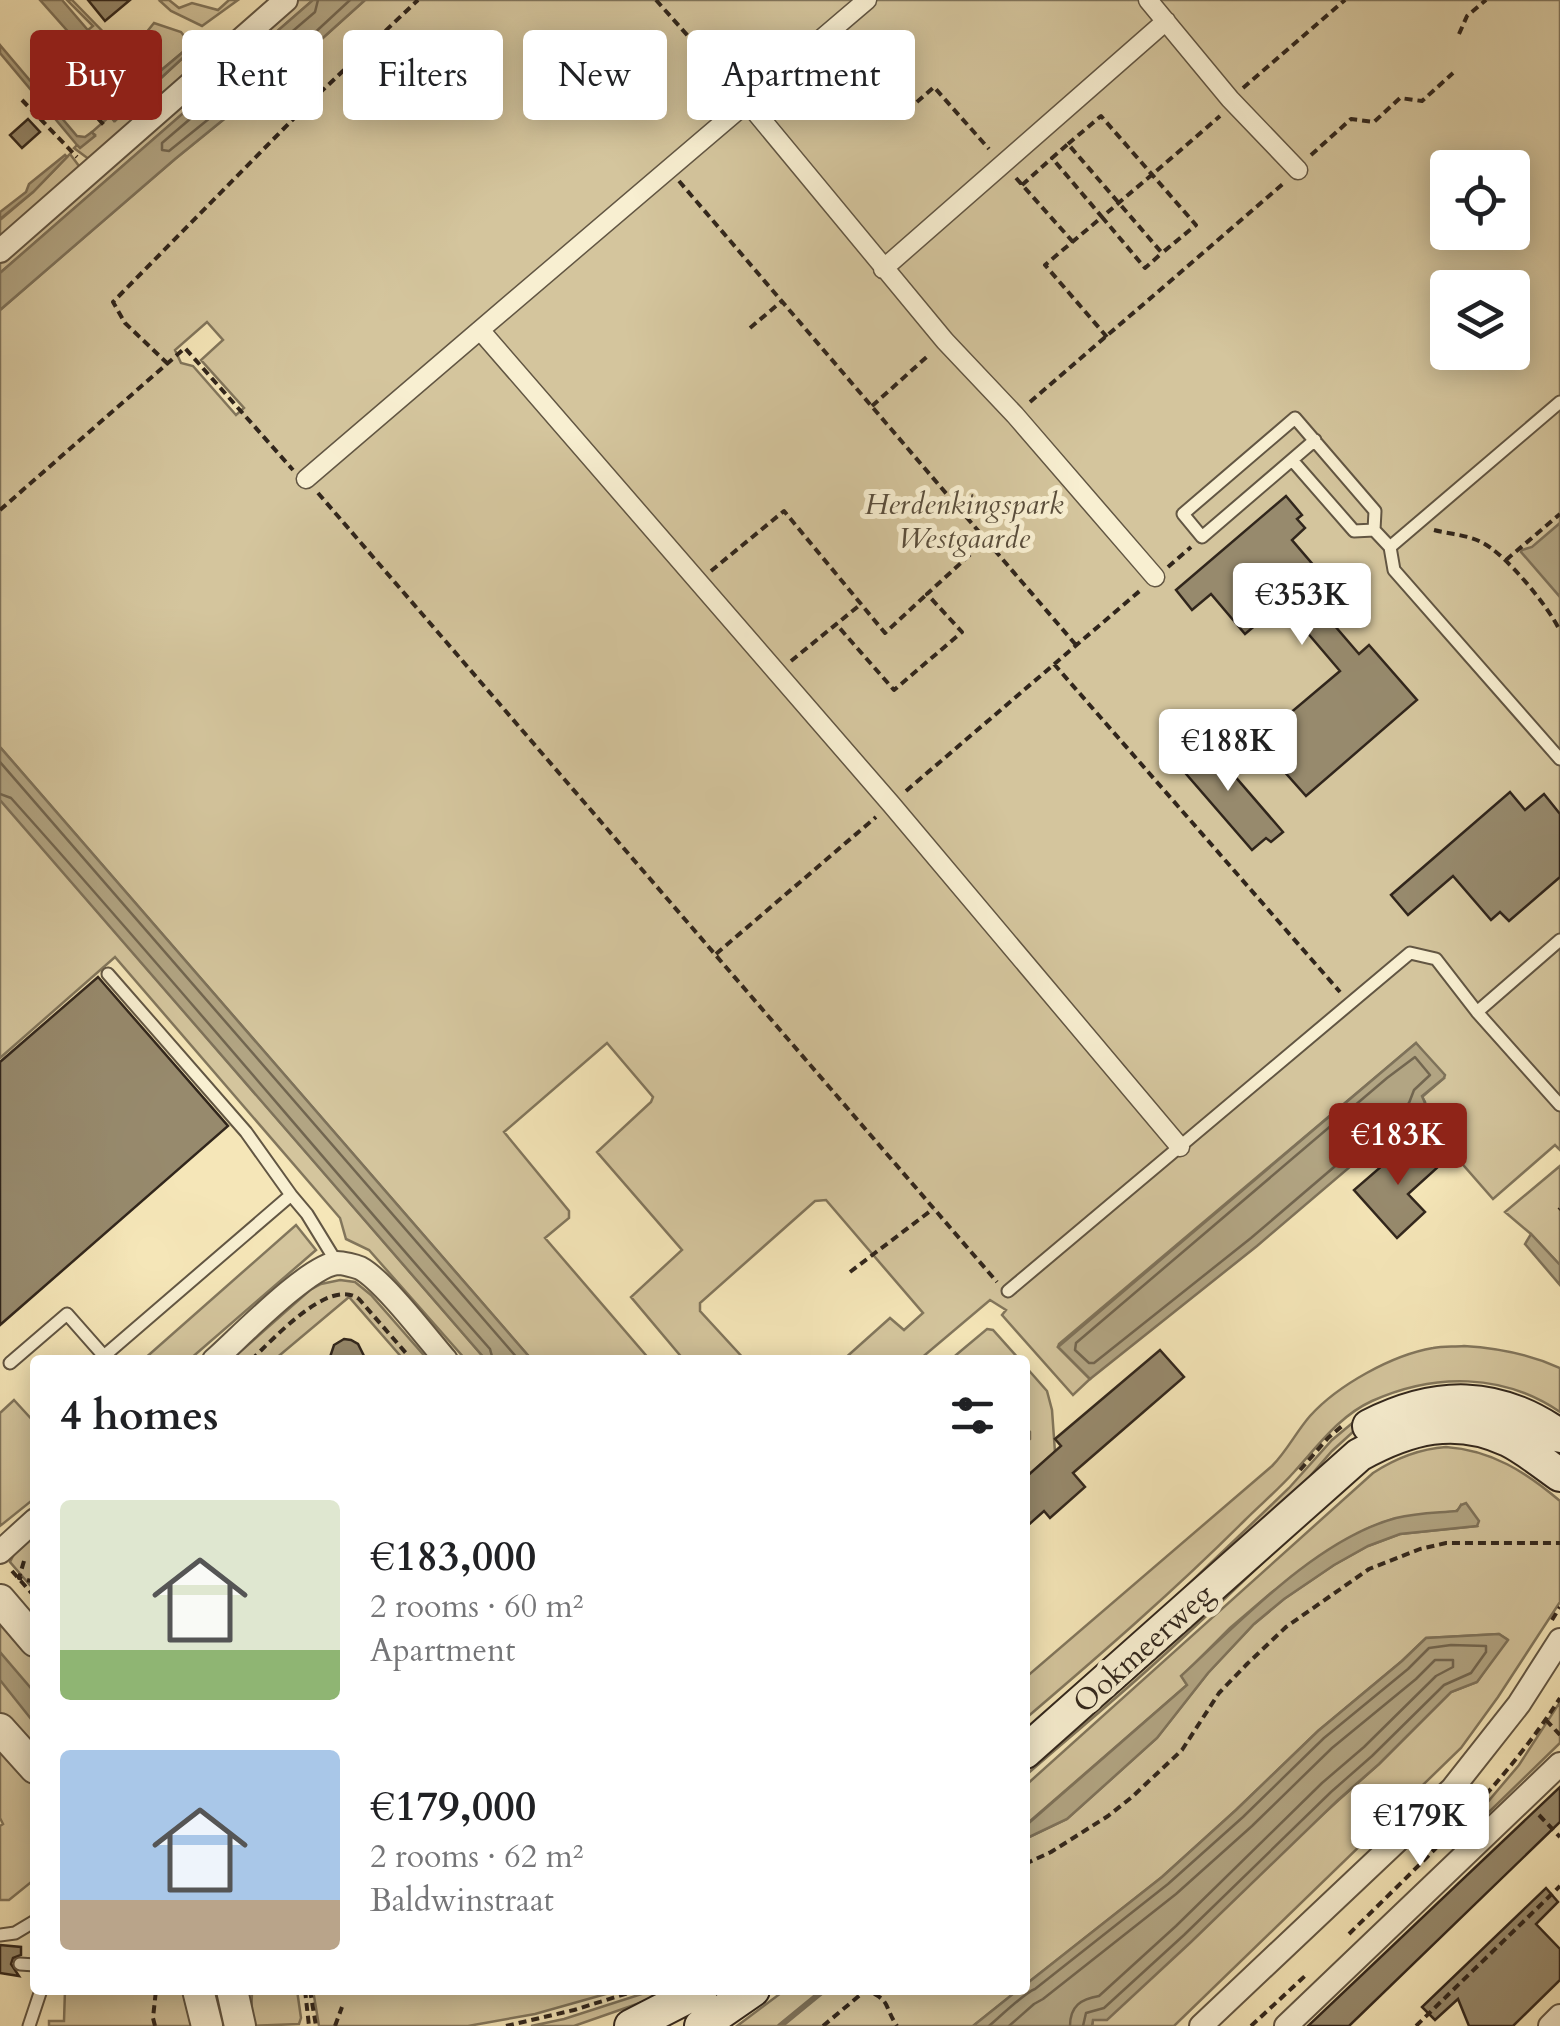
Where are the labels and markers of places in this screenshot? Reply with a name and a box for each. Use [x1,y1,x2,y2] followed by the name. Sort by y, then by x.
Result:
[1232,563,1372,648] pin: €353K
[1158,709,1298,794] pin: €188K
[1328,1103,1468,1188] pin: €183K
[1350,1784,1490,1869] pin: €179K

